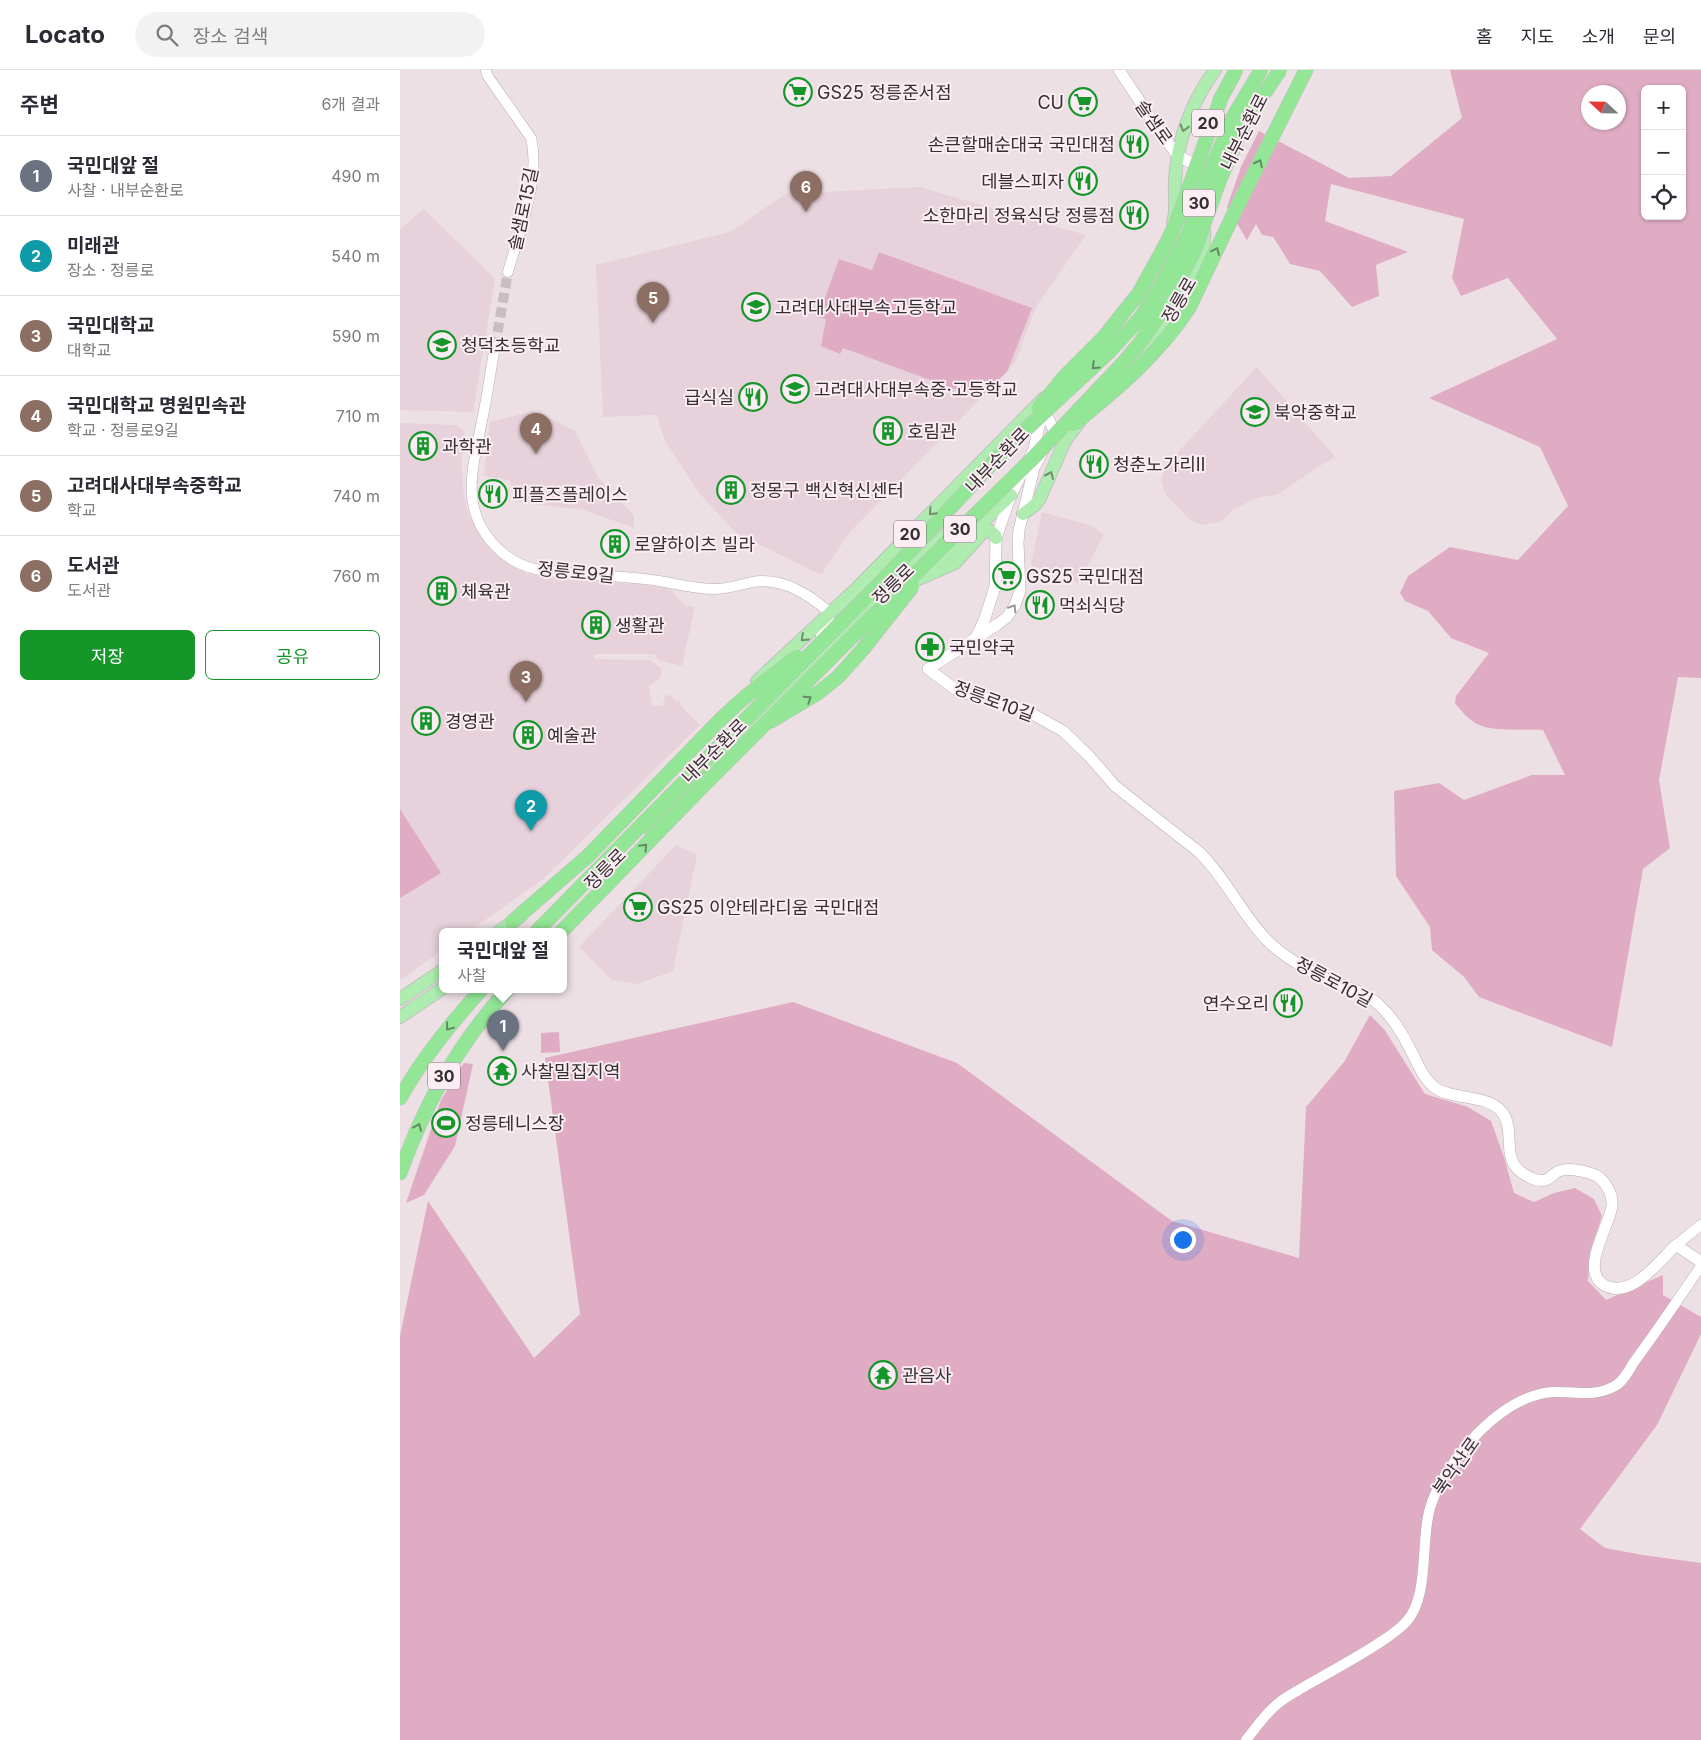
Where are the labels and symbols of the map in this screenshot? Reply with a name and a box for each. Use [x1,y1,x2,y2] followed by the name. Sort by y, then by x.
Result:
[783,77,813,107] supermarket icon: GS25 정릉준서점
[817,82,952,103] place label: GS25 정릉준서점
[1581,85,1626,130] north arrow
[1068,87,1098,117] supermarket icon: CU
[1216,90,1272,174] street label: 내부순환로
[1037,92,1064,113] place label: CU
[1131,96,1177,148] street label: 솔샘로
[1192,110,1224,136] road number: 20
[1180,124,1190,132] one-way arrow
[1119,129,1149,159] restaurant icon: 손큰할매순대국 국민대점
[928,134,1115,155] place label: 손큰할매순대국 국민대점
[1253,159,1263,168] one-way arrow
[504,165,542,253] street label: 솔샘로15길
[1068,166,1098,196] restaurant icon: 데블스피자
[790,171,822,212] pin: 6
[981,171,1064,192] place label: 데블스피자
[1183,190,1215,216] road number: 30
[1119,200,1149,230] restaurant icon: 소한마리 정육식당 정릉점
[923,205,1115,226] place label: 소한마리 정육식당 정릉점
[1210,247,1220,256] one-way arrow
[1157,273,1201,327] street label: 정릉로
[637,282,669,323] pin: 5
[741,292,771,322] school or university icon: 고려대사대부속고등학교
[775,297,957,318] place label: 고려대사대부속고등학교
[427,330,457,360] school or university icon: 청덕초등학교
[461,335,560,356] place label: 청덕초등학교
[1091,361,1100,370] one-way arrow
[780,374,810,404] school or university icon: 고려대사대부속중·고등학교
[814,379,1018,400] place label: 고려대사대부속중·고등학교
[738,382,768,412] restaurant icon: 급식실
[684,387,734,408] place label: 급식실
[1240,397,1270,427] school or university icon: 북악중학교
[1274,402,1357,423] place label: 북악중학교
[520,413,552,454] pin: 4
[873,416,903,446] building icon: 호림관
[907,421,957,442] place label: 호림관
[961,423,1033,497] street label: 내부순환로
[408,431,438,461] building icon: 과학관
[442,436,492,457] place label: 과학관
[1079,449,1109,479] restaurant icon: 청춘노가리Ⅱ
[1113,454,1205,475] place label: 청춘노가리Ⅱ
[1043,471,1054,480] one-way arrow
[716,475,746,505] building icon: 정몽구 백신혁신센터
[478,479,508,509] restaurant icon: 피플즈플레이스
[750,480,904,501] place label: 정몽구 백신혁신센터
[512,484,628,505] place label: 피플즈플레이스
[929,506,938,515] one-way arrow
[944,516,976,542] road number: 30
[894,520,926,548] road number: 20
[600,529,630,559] building icon: 로얄하이츠 빌라
[634,534,755,555] place label: 로얄하이츠 빌라
[536,558,616,586] street label: 정릉로9길
[868,559,918,609] street label: 정릉로
[992,561,1022,591] supermarket icon: GS25 국민대점
[1026,566,1144,587] place label: GS25 국민대점
[427,576,457,606] building icon: 체육관
[461,581,511,602] place label: 체육관
[1025,590,1055,620] restaurant icon: 먹쇠식당
[1059,595,1125,616] place label: 먹쇠식당
[1006,605,1016,614] one-way arrow
[581,610,611,640] building icon: 생활관
[615,615,665,636] place label: 생활관
[800,632,809,641] one-way arrow
[915,632,945,662] pharmacy icon: 국민약국
[949,637,1015,658] place label: 국민약국
[510,661,542,702] pin: 3
[951,677,1037,725] street label: 정릉로10길
[803,696,812,706] one-way arrow
[411,706,441,736] building icon: 경영관
[445,711,495,732] place label: 경영관
[677,714,751,788] street label: 내부순환로
[513,720,543,750] building icon: 예술관
[547,725,597,746] place label: 예술관
[515,790,547,831] pin: 2
[580,844,630,894] street label: 정릉로
[638,844,647,853] one-way arrow
[623,892,653,922] supermarket icon: GS25 이안테라디움 국민대점
[657,897,880,918] place label: GS25 이안테라디움 국민대점
[1292,953,1376,1011] street label: 정릉로10길
[1273,988,1303,1018] restaurant icon: 연수오리
[1203,993,1269,1014] place label: 연수오리
[487,1010,519,1051] pin: 1
[447,1021,455,1030] one-way arrow
[487,1056,517,1086] temple icon: 사찰밀집지역
[521,1061,620,1082] place label: 사찰밀집지역
[428,1062,460,1089] road number: 30
[431,1108,461,1138] sports icon: 정릉테니스장
[465,1113,564,1134] place label: 정릉테니스장
[411,1123,422,1132] one-way arrow
[1170,1227,1196,1253] your location
[868,1360,898,1390] temple icon: 관음사
[902,1365,952,1386] place label: 관음사
[1428,1433,1484,1499] street label: 북악산로

